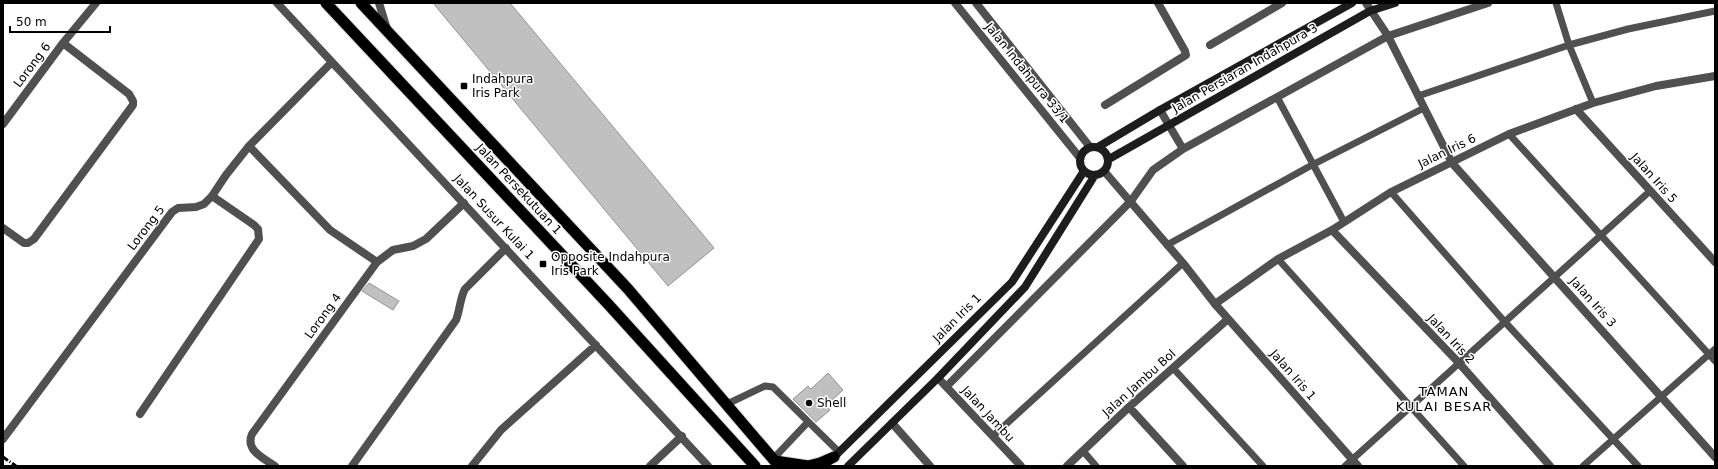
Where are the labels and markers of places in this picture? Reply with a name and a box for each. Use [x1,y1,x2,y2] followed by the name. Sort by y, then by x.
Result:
[472,72,533,100] place label: Indahpura Iris Park
[459,81,469,91] marker: Indahpura Iris Park
[551,250,670,278] place label: Opposite Indahpura Iris Park
[538,259,548,269] marker: Opposite Indahpura Iris Park
[817,396,846,410] place label: Shell
[804,398,814,408] marker: Shell

